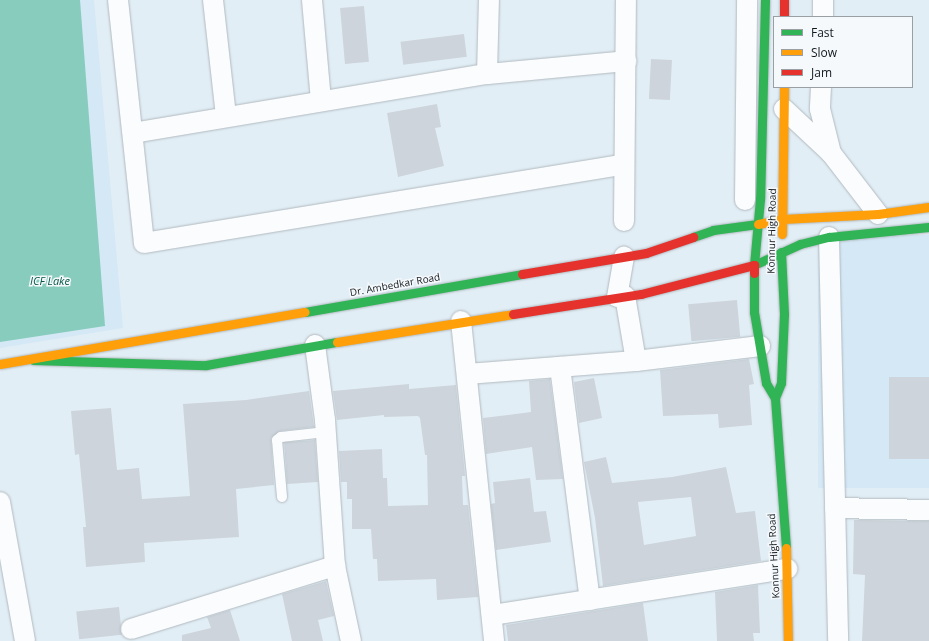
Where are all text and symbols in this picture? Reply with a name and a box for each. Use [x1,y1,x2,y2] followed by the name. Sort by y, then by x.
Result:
[773,16,913,88] legend
[811,24,834,41] text: Fast
[811,44,837,61] text: Slow
[811,64,832,81] text: Jam
[765,188,779,274] street label: Konnur High Road
[349,271,441,299] street label: Dr. Ambedkar Road
[30,274,70,288] water label: ICF Lake
[766,513,782,599] street label: Konnur High Road

